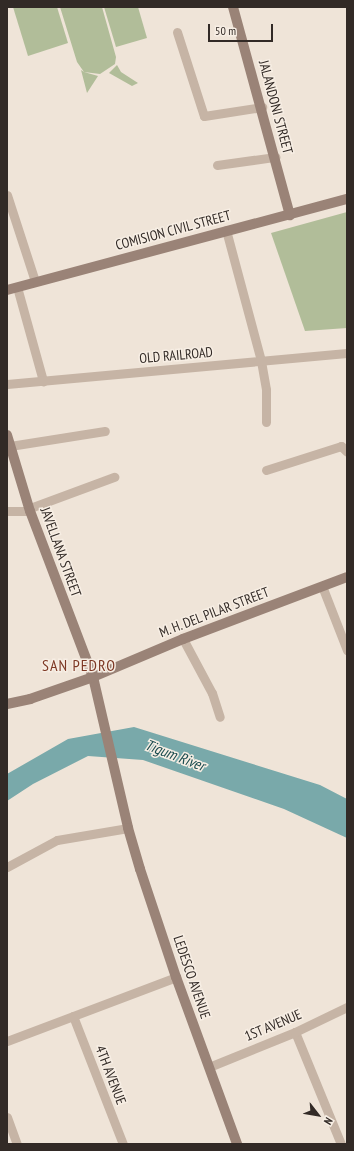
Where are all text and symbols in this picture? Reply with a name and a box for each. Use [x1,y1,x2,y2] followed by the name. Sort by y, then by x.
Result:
[210,16,275,42] scale bar
[215,23,236,38] text: 50 m
[255,58,297,156] street label: JALANDONI STREET
[113,207,233,253] street label: COMISION CIVIL STREET
[139,343,213,367] street label: OLD RAILROAD
[37,505,85,599] street label: JAVELLANA STREET
[156,583,272,641] street label: M. H. DEL PILAR STREET
[42,655,116,675] district label: SAN PEDRO
[143,735,207,775] water label: Tigum River
[170,933,214,1021] street label: LEDESCO AVENUE
[242,1005,304,1045] street label: 1ST AVENUE
[92,1043,130,1107] street label: 4TH AVENUE
[298,1095,338,1135] north arrow
[321,1115,336,1127] text: N

